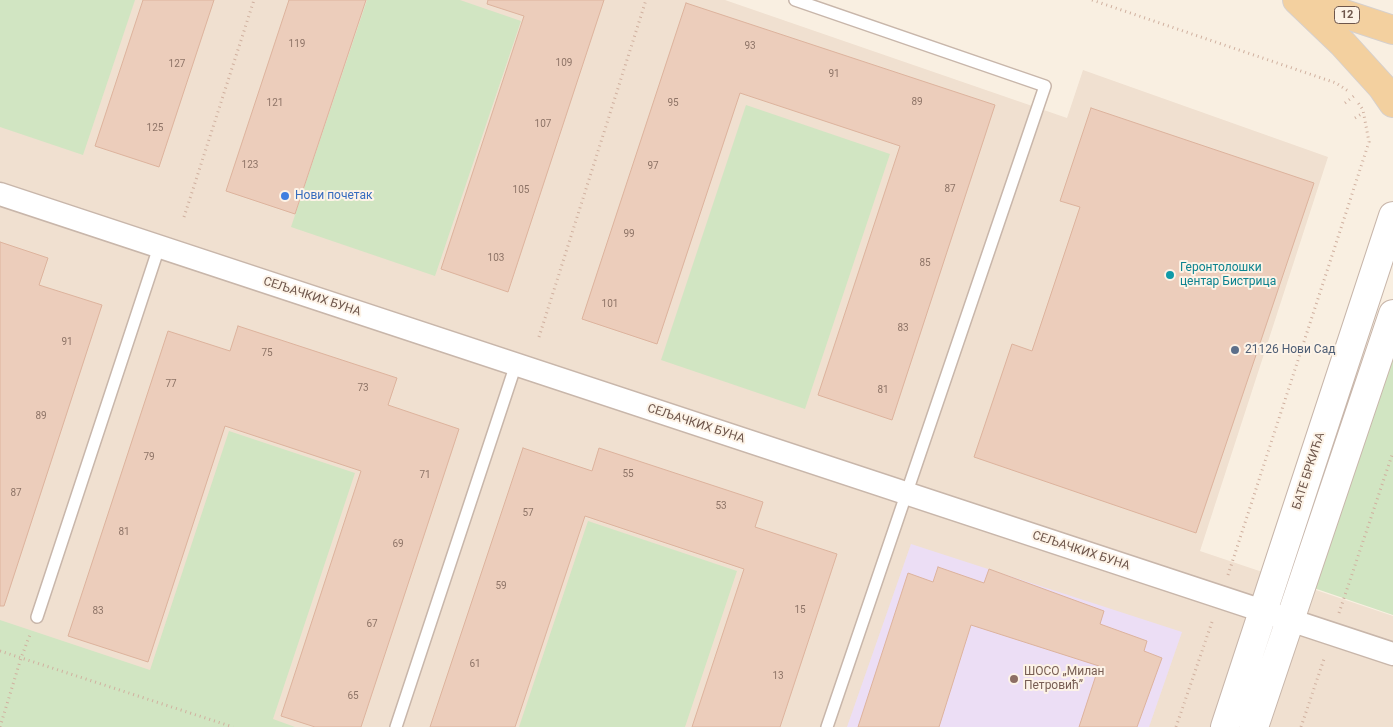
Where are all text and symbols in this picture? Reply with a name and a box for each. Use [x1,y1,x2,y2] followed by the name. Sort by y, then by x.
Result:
[1334,6,1360,24] road number: 12
[289,38,305,50] house number: 119
[744,40,756,52] house number: 93
[556,57,572,69] house number: 109
[169,58,185,70] house number: 127
[828,68,840,80] house number: 91
[911,96,923,108] house number: 89
[267,97,283,109] house number: 121
[667,97,679,109] house number: 95
[535,118,551,130] house number: 107
[147,122,163,134] house number: 125
[242,159,258,171] house number: 123
[647,160,659,172] house number: 97
[944,183,956,195] house number: 87
[513,184,529,196] house number: 105
[295,189,372,203] place label: Нови почетак
[279,190,291,202] marker: Нови почетак
[623,228,635,240] house number: 99
[488,252,504,264] house number: 103
[919,257,931,269] house number: 85
[1180,261,1276,289] place label: Геронтолошки центар Бистрица
[1164,269,1176,281] marker: Геронтолошки центар Бистрица
[261,274,363,320] street label: СЕЉАЧКИХ БУНА
[602,298,618,310] house number: 101
[897,322,909,334] house number: 83
[61,336,73,348] house number: 91
[1245,343,1335,357] place label: 21126 Нови Сад
[1229,344,1241,356] marker: 21126 Нови Сад
[261,347,273,359] house number: 75
[165,378,177,390] house number: 77
[357,382,369,394] house number: 73
[877,384,889,396] house number: 81
[645,401,747,447] street label: СЕЉАЧКИХ БУНА
[35,410,47,422] house number: 89
[1290,431,1328,511] street label: БАТЕ БРКИЋА
[143,451,155,463] house number: 79
[622,468,634,480] house number: 55
[419,469,431,481] house number: 71
[10,487,22,499] house number: 87
[715,500,727,512] house number: 53
[522,507,534,519] house number: 57
[118,526,130,538] house number: 81
[1030,528,1132,574] street label: СЕЉАЧКИХ БУНА
[392,538,404,550] house number: 69
[495,580,507,592] house number: 59
[794,604,806,616] house number: 15
[92,605,104,617] house number: 83
[366,618,378,630] house number: 67
[469,658,481,670] house number: 61
[1024,665,1105,693] place label: ШОСО „Милан Петровић”
[772,670,784,682] house number: 13
[1008,673,1020,685] marker: ШОСО „Милан Петровић”
[347,690,359,702] house number: 65

